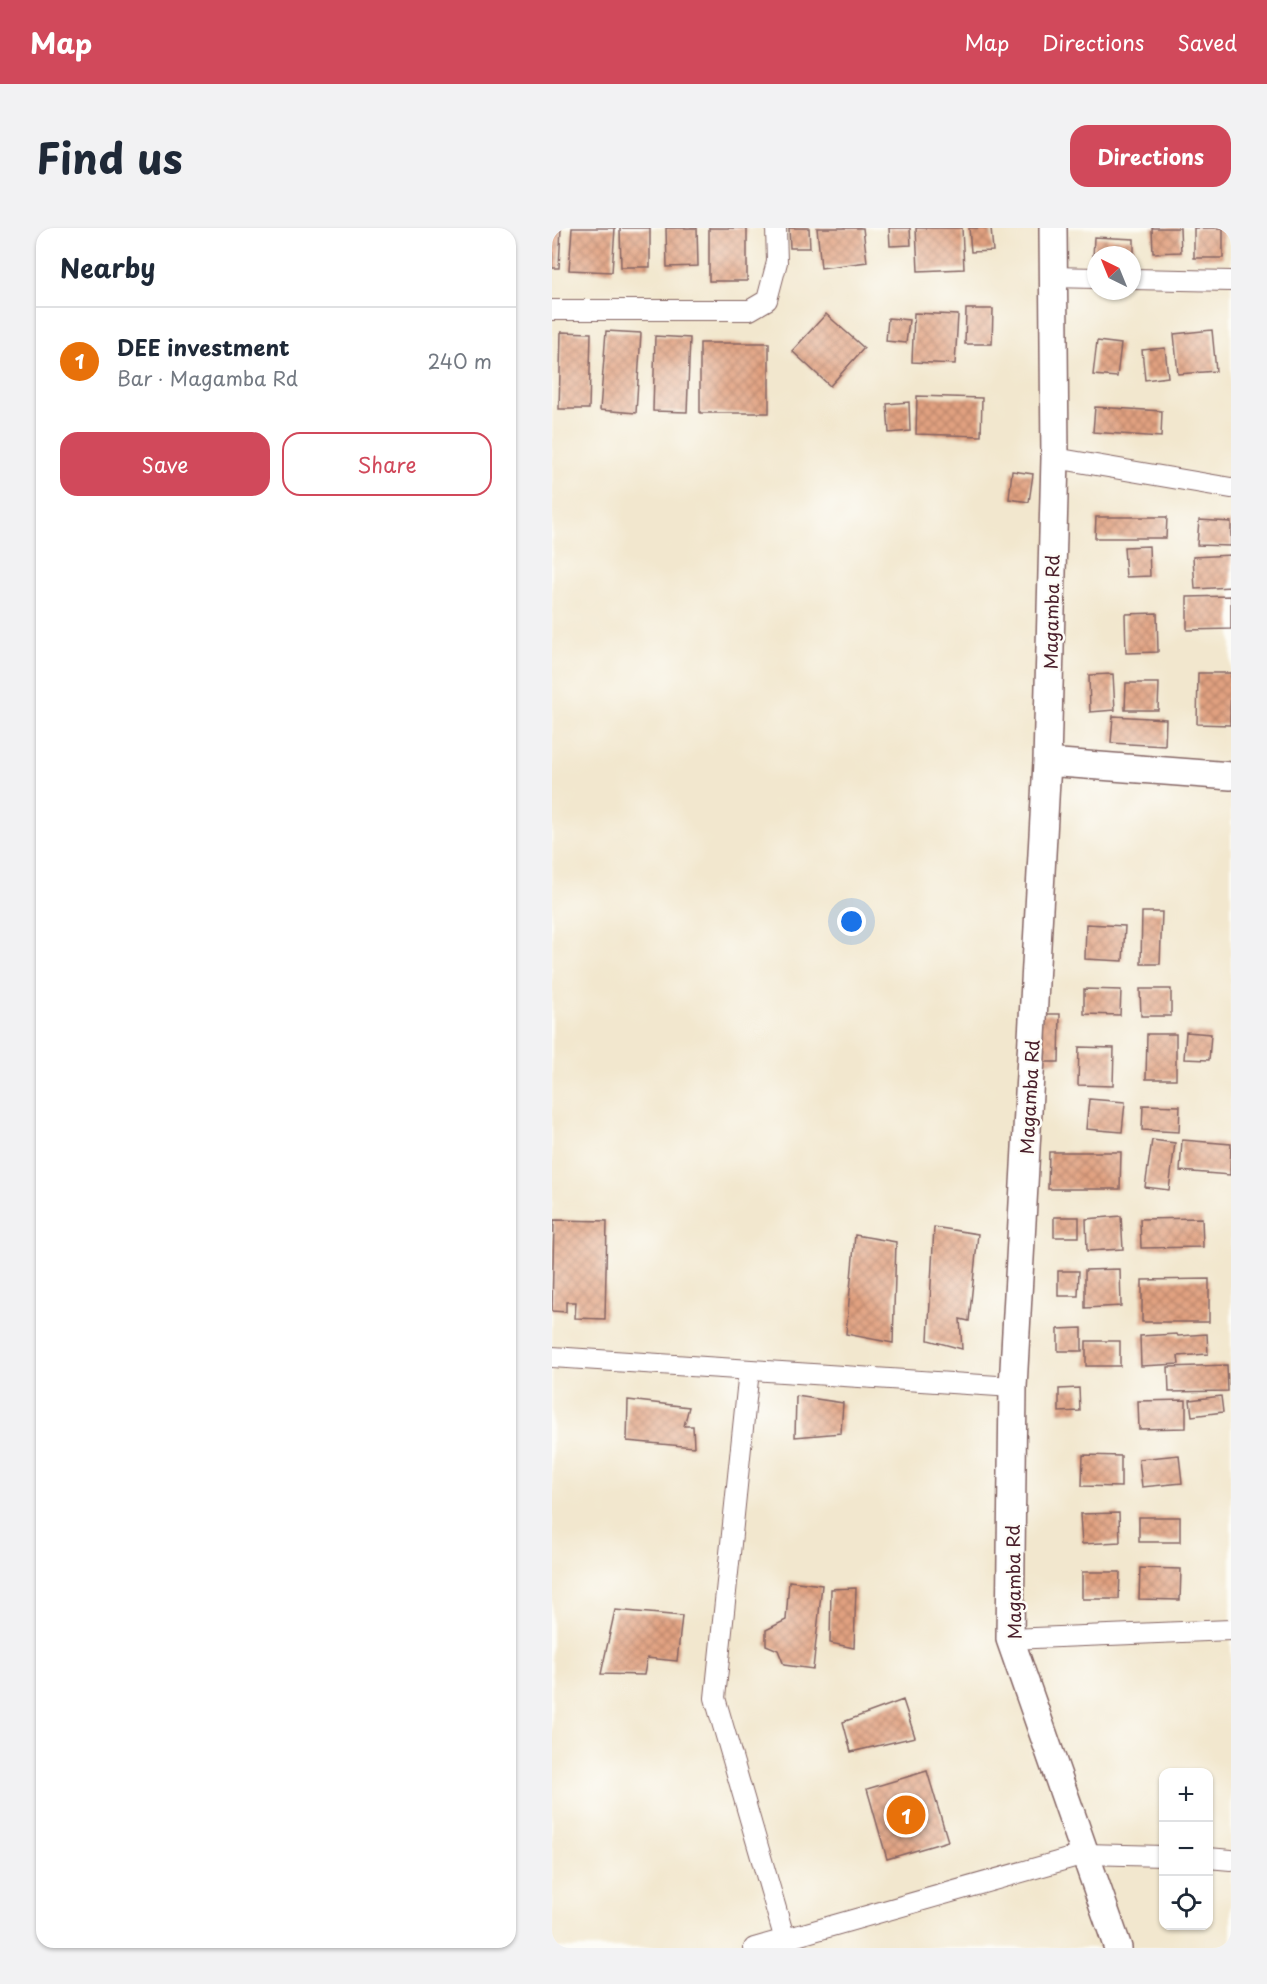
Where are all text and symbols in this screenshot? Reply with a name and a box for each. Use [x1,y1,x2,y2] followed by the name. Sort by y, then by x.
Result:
[30,21,92,64] text: Map
[964,26,1009,58] text: Map
[1042,26,1144,58] text: Directions
[1177,26,1237,58] text: Saved
[36,125,183,188] text: Find us
[1070,125,1231,187] button: Directions
[1087,246,1141,300] north arrow
[60,248,155,287] text: Nearby
[117,330,290,363] text: DEE investment
[75,346,84,376] text: 1
[427,346,492,376] text: 240 m
[117,363,298,393] text: Bar · Magamba Rd
[60,432,270,496] button: Save
[282,432,492,496] button: Share
[1037,554,1065,670] street label: Magamba Rd
[837,907,866,936] your location
[1013,1039,1045,1155] street label: Magamba Rd
[999,1524,1027,1640] street label: Magamba Rd
[1159,1768,1213,1930] map controls
[1159,1768,1213,1822] button: +
[886,1792,926,1838] pin: 1
[1159,1822,1213,1876] button: −
[1159,1876,1213,1930] button: locate

